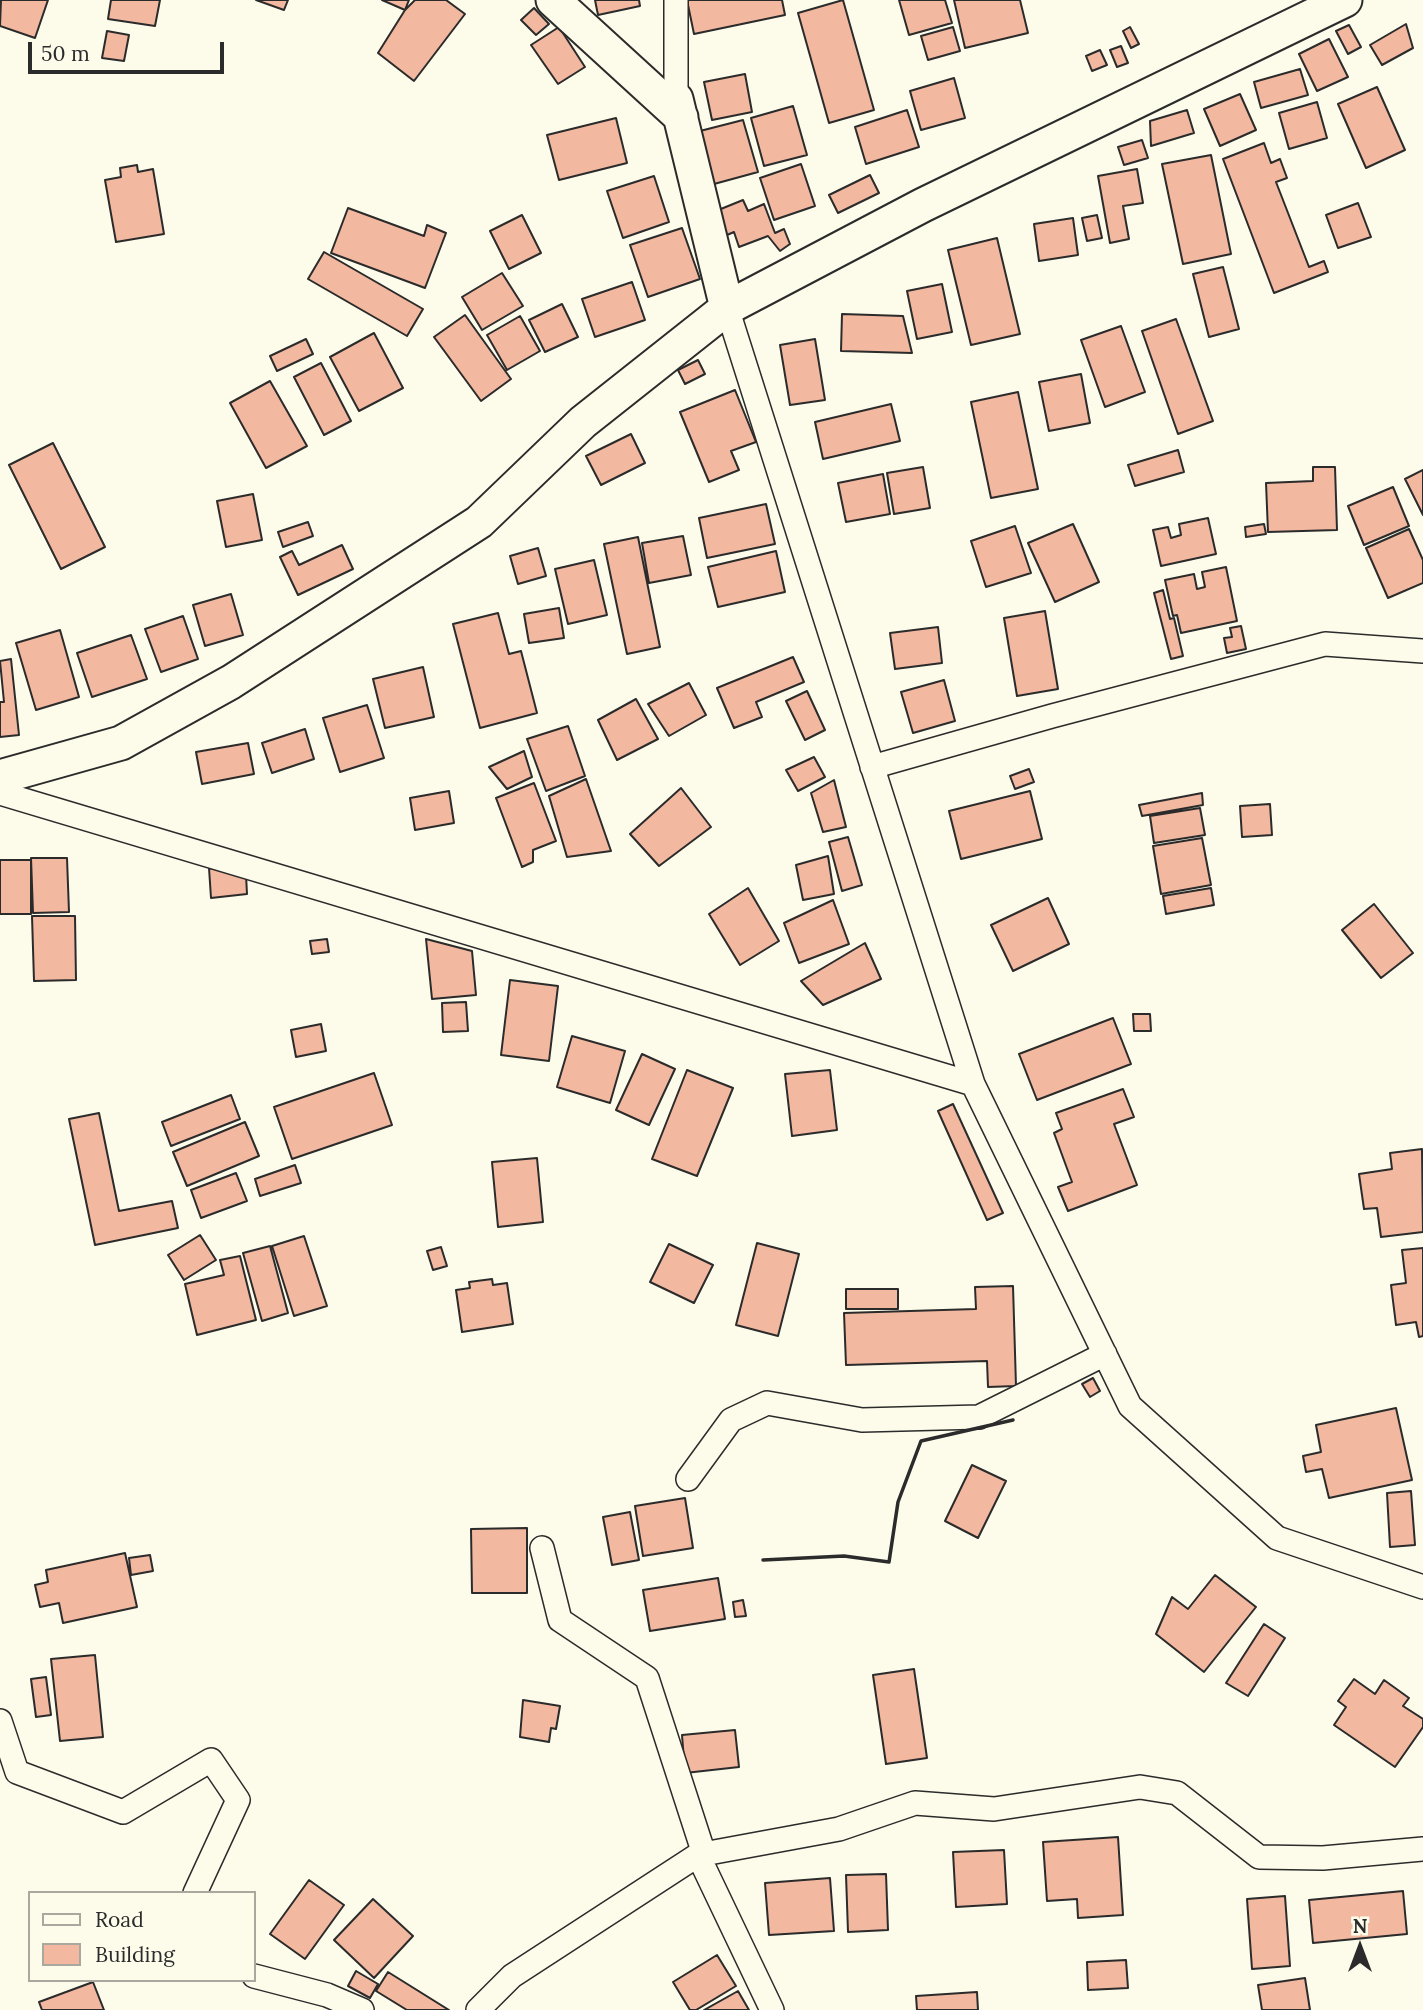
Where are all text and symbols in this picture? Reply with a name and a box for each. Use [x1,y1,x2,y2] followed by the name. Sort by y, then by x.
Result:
[32,28,228,72] scale bar
[41,40,90,67] text: 50 m
[28,1891,256,1982] legend
[95,1906,144,1933] text: Road
[1325,1912,1395,1982] north arrow
[1353,1914,1367,1938] text: N
[95,1941,175,1968] text: Building

